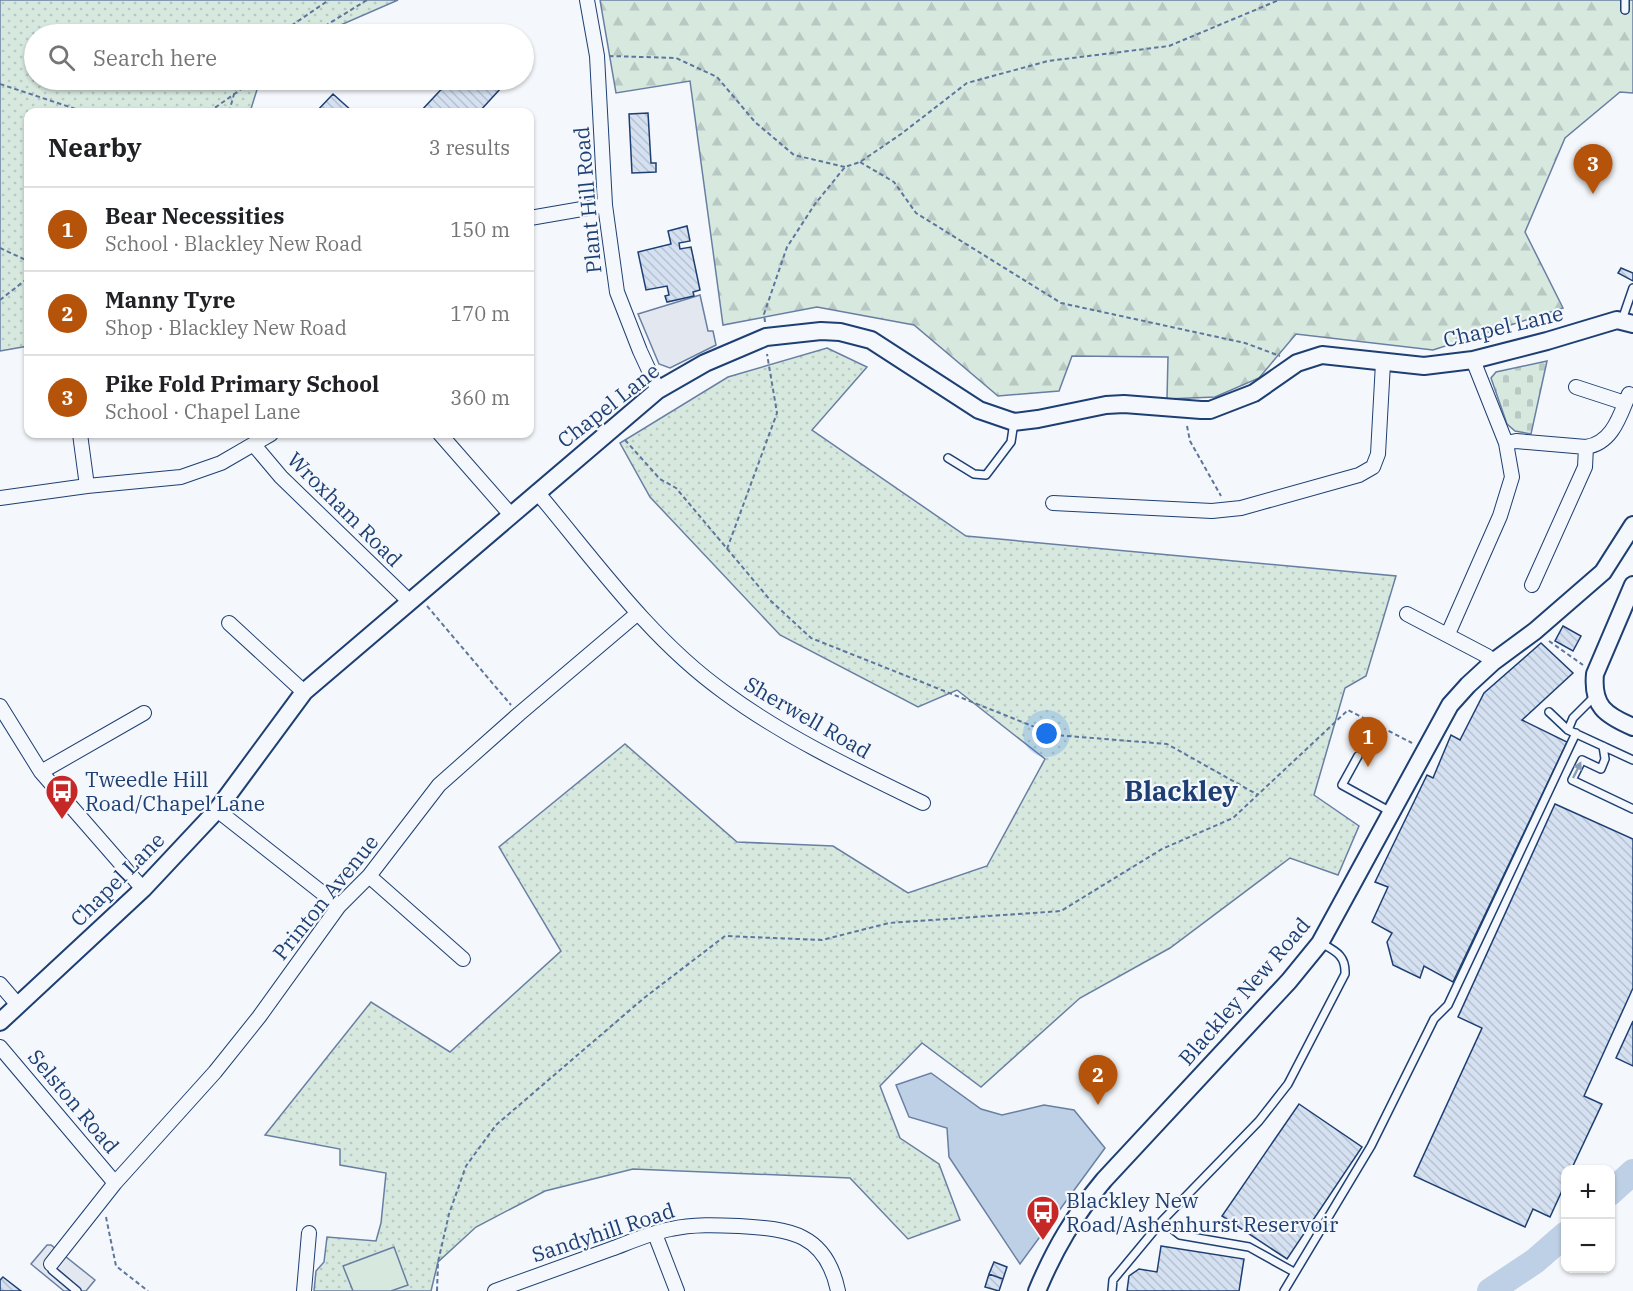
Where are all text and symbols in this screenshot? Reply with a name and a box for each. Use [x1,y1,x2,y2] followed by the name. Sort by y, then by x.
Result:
[24,24,534,90] search box
[45,41,78,74] icon: search
[93,43,217,72] text: Search here
[567,125,607,275] street label: Plant Hill Road
[48,130,142,164] text: Nearby
[429,134,510,161] text: 3 results
[1574,144,1612,194] pin: 3
[105,201,284,230] text: Bear Necessities
[62,216,74,243] text: 1
[450,216,510,243] text: 150 m
[105,230,362,257] text: School · Blackley New Road
[105,285,235,314] text: Manny Tyre
[1440,299,1566,353] street label: Chapel Lane
[62,300,74,327] text: 2
[450,300,510,327] text: 170 m
[105,314,347,341] text: Shop · Blackley New Road
[551,356,665,454] street label: Chapel Lane
[105,369,379,398] text: Pike Fold Primary School
[62,384,74,411] text: 3
[450,384,510,411] text: 360 m
[105,398,301,425] text: School · Chapel Lane
[281,445,409,573] street label: Wroxham Road
[740,669,877,765] street label: Sherwell Road
[1348,718,1388,767] pin: 1
[1032,719,1061,748] your location
[1573,761,1582,778] one-way arrow
[85,765,265,817] place label: Tweedle Hill Road/Chapel Lane
[44,773,80,820] bus stop icon: Tweedle Hill Road/Chapel Lane
[1124,773,1238,808] district label: Blackley
[64,826,170,932] street label: Chapel Lane
[266,828,384,966] street label: Printon Avenue
[1172,911,1316,1071] street label: Blackley New Road
[22,1043,126,1159] street label: Selston Road
[1078,1056,1118,1105] pin: 2
[1561,1165,1615,1273] map controls
[1561,1165,1615,1219] button: +
[1066,1186,1339,1238] place label: Blackley New Road/Ashenhurst Reservoir
[1025,1194,1061,1241] bus stop icon: Blackley New Road/Ashenhurst Reservoir
[528,1196,678,1268] street label: Sandyhill Road
[1561,1219,1615,1273] button: −

